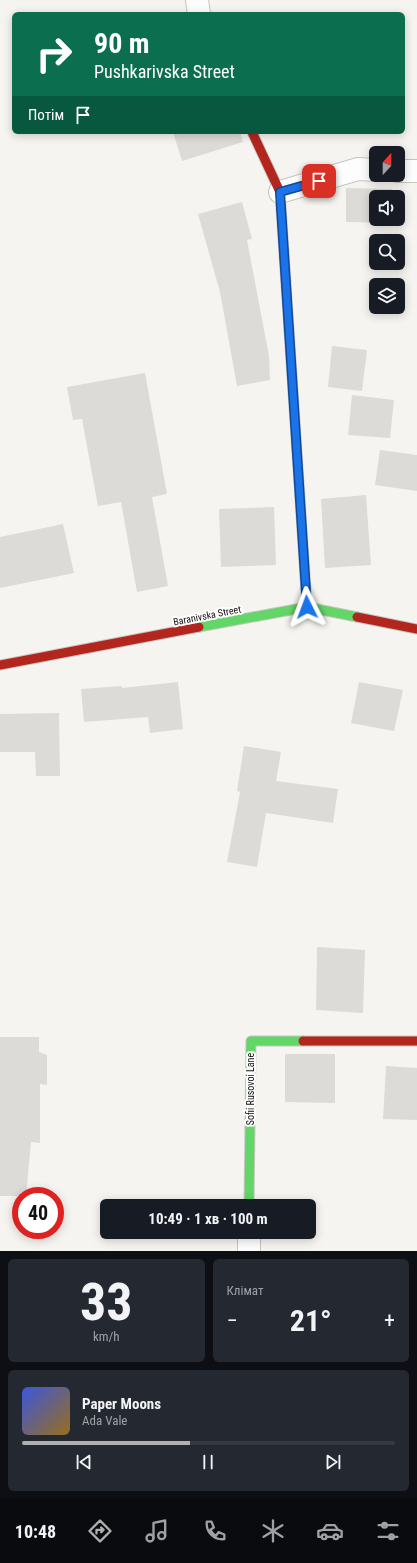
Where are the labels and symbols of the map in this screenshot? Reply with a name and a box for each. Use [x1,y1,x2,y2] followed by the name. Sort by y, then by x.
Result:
[369,146,405,182] north arrow
[302,164,336,198] pin
[286,586,328,628] position arrow
[172,604,242,627] street label: Baranivska Street
[245,1053,256,1125] street label: Sofii Rusovoi Lane
[12,1187,64,1239] speed limit sign: 40

